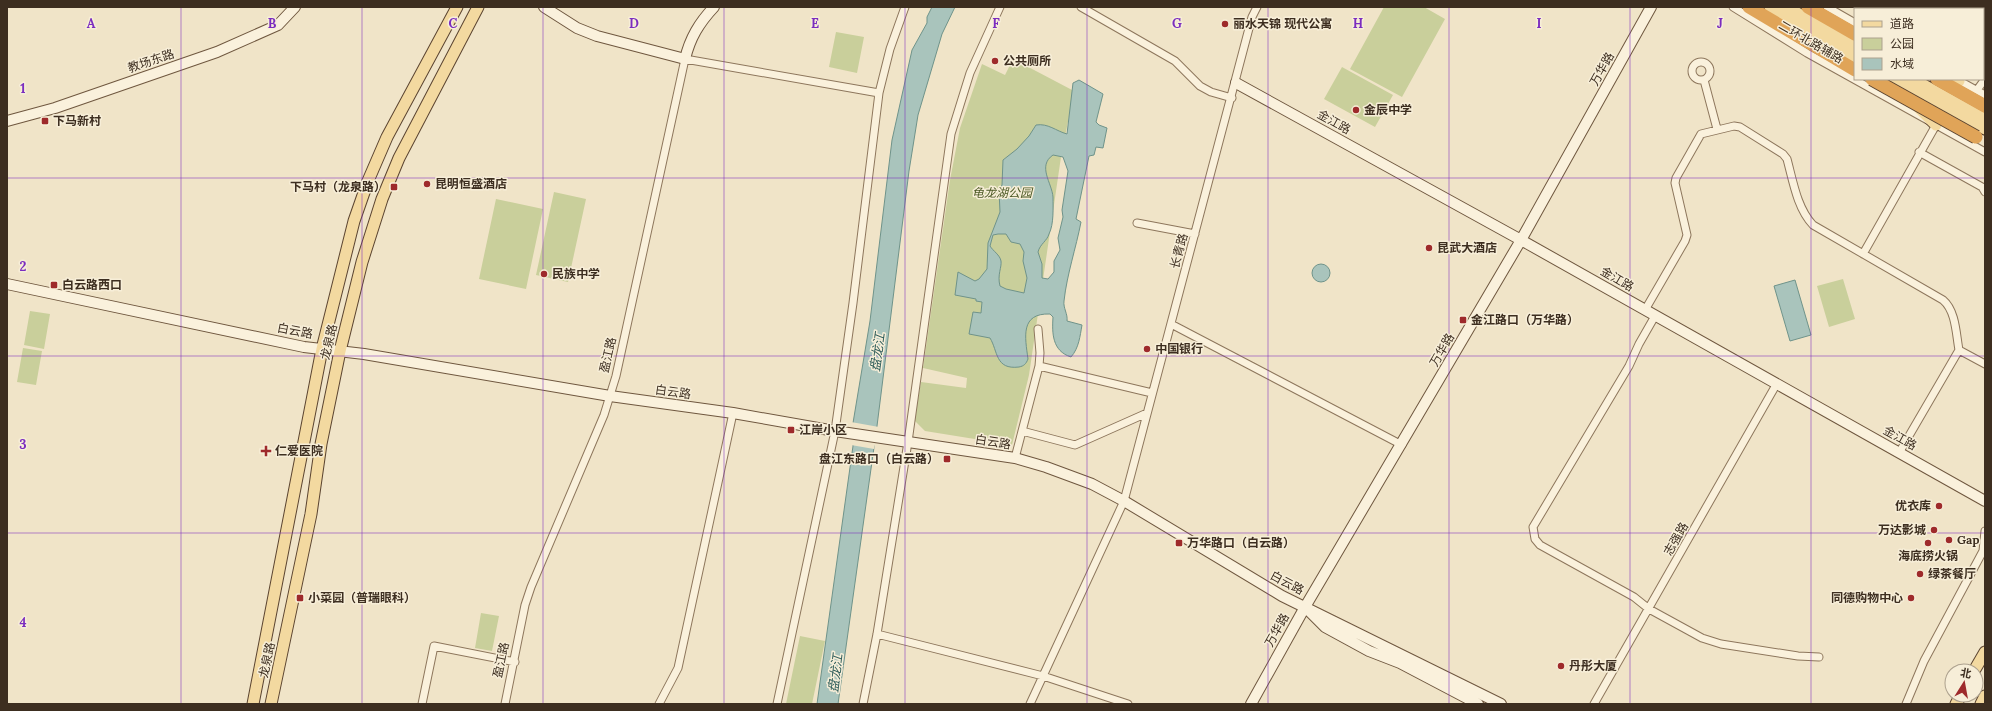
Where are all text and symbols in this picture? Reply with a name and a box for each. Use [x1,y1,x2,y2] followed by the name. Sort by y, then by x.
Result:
[1854,8,1984,80] legend
[87,15,96,32] text: A
[268,15,277,32] text: B
[449,15,458,32] text: C
[629,15,639,32] text: D
[811,15,819,32] text: E
[992,15,1000,32] text: F
[1172,15,1182,32] text: G
[1353,15,1363,32] text: H
[1536,15,1542,32] text: I
[1717,15,1723,32] text: J
[1233,16,1332,31] place label: 丽水天锦 现代公寓
[1890,16,1914,31] text: 道路
[1776,17,1846,66] street label: 二环北路辅路
[1220,19,1230,29] marker: 丽水天锦 现代公寓
[1890,36,1914,51] text: 公园
[126,46,176,75] street label: 教场东路
[1586,49,1617,88] street label: 万华路
[1003,53,1051,68] place label: 公共厕所
[990,56,1000,66] marker: 公共厕所
[1890,56,1914,71] text: 水域
[20,80,26,97] text: 1
[1364,102,1412,117] place label: 金辰中学
[1351,105,1361,115] marker: 金辰中学
[1315,106,1354,137] street label: 金江路
[53,113,101,128] place label: 下马新村
[40,116,50,126] marker: 下马新村
[435,176,507,191] place label: 昆明恒盛酒店
[290,179,386,194] place label: 下马村（龙泉路）
[422,179,432,189] marker: 昆明恒盛酒店
[389,182,399,192] marker: 下马村（龙泉路）
[972,185,1034,200] park label: 龟龙湖公园
[1167,232,1190,270] street label: 长青路
[1437,240,1497,255] place label: 昆武大酒店
[1424,243,1434,253] marker: 昆武大酒店
[20,258,27,275] text: 2
[1598,263,1637,294] street label: 金江路
[552,266,600,281] place label: 民族中学
[539,269,549,279] marker: 民族中学
[62,277,122,292] place label: 白云路西口
[49,280,59,290] marker: 白云路西口
[1471,312,1579,327] place label: 金江路口（万华路）
[1458,315,1468,325] marker: 金江路口（万华路）
[276,320,314,341] street label: 白云路
[317,323,340,361] street label: 龙泉路
[866,330,889,373] water label: 盘龙江
[1426,330,1457,369] street label: 万华路
[596,336,619,374] street label: 盈江路
[1155,341,1203,356] place label: 中国银行
[1142,344,1152,354] marker: 中国银行
[654,382,692,401] street label: 白云路
[799,422,847,437] place label: 江岸小区
[1881,422,1920,453] street label: 金江路
[786,425,796,435] marker: 江岸小区
[974,431,1012,452] street label: 白云路
[19,436,27,453] text: 3
[275,443,323,458] place label: 仁爱医院
[260,445,272,457] marker: 仁爱医院
[819,451,939,466] place label: 盘江东路口（白云路）
[942,454,952,464] marker: 盘江东路口（白云路）
[1895,498,1931,513] place label: 优衣库
[1934,501,1944,511] marker: 优衣库
[1660,519,1691,558] street label: 志强路
[1878,522,1926,537] place label: 万达影城
[1929,525,1939,535] marker: 万达影城
[1957,532,1980,547] place label: Gap
[1187,535,1295,550] place label: 万华路口（白云路）
[1944,535,1954,545] marker: Gap
[1174,538,1184,548] marker: 万华路口（白云路）
[1923,538,1933,548] marker: 海底捞火锅
[1898,548,1958,563] place label: 海底捞火锅
[1928,566,1976,581] place label: 绿茶餐厅
[1268,567,1307,598] street label: 白云路
[1915,569,1925,579] marker: 绿茶餐厅
[308,590,416,605] place label: 小菜园（普瑞眼科）
[1831,590,1903,605] place label: 同德购物中心
[295,593,305,603] marker: 小菜园（普瑞眼科）
[1906,593,1916,603] marker: 同德购物中心
[1261,610,1292,649] street label: 万华路
[19,614,27,631] text: 4
[255,641,278,679] street label: 龙泉路
[489,641,512,679] street label: 盈江路
[825,651,847,693] water label: 盘龙江
[1569,658,1617,673] place label: 丹彤大厦
[1556,661,1566,671] marker: 丹彤大厦
[1944,663,1984,703] north arrow
[1959,665,1973,681] text: 北

